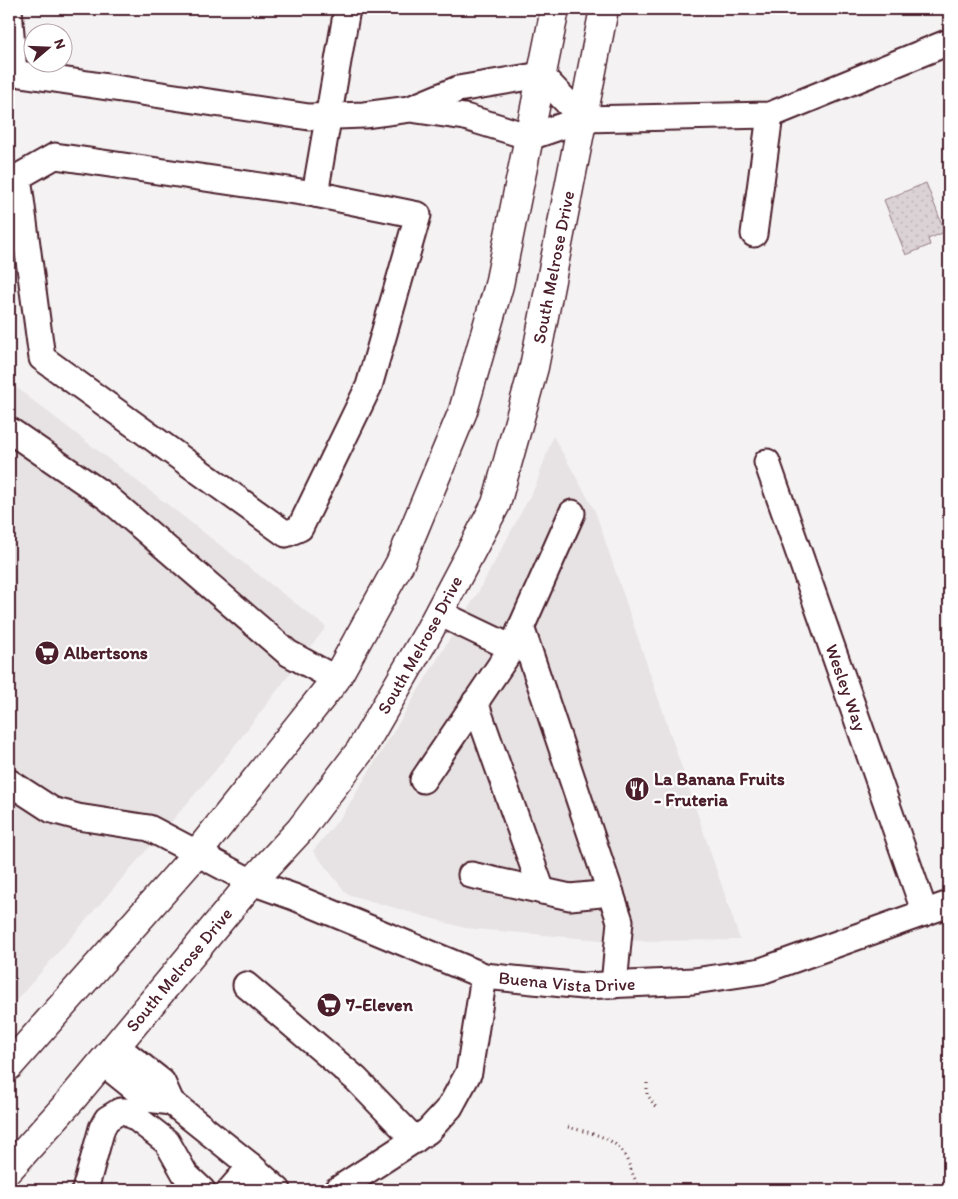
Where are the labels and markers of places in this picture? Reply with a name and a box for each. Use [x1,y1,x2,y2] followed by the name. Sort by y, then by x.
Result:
[34,640,60,666] supermarket icon: Albertsons
[63,642,148,664] place label: Albertsons
[654,768,785,811] place label: La Banana Fruits - Fruteria
[624,776,650,802] restaurant icon: La Banana Fruits - Fruteria
[316,992,342,1018] supermarket icon: 7-Eleven
[345,994,414,1016] place label: 7-Eleven

